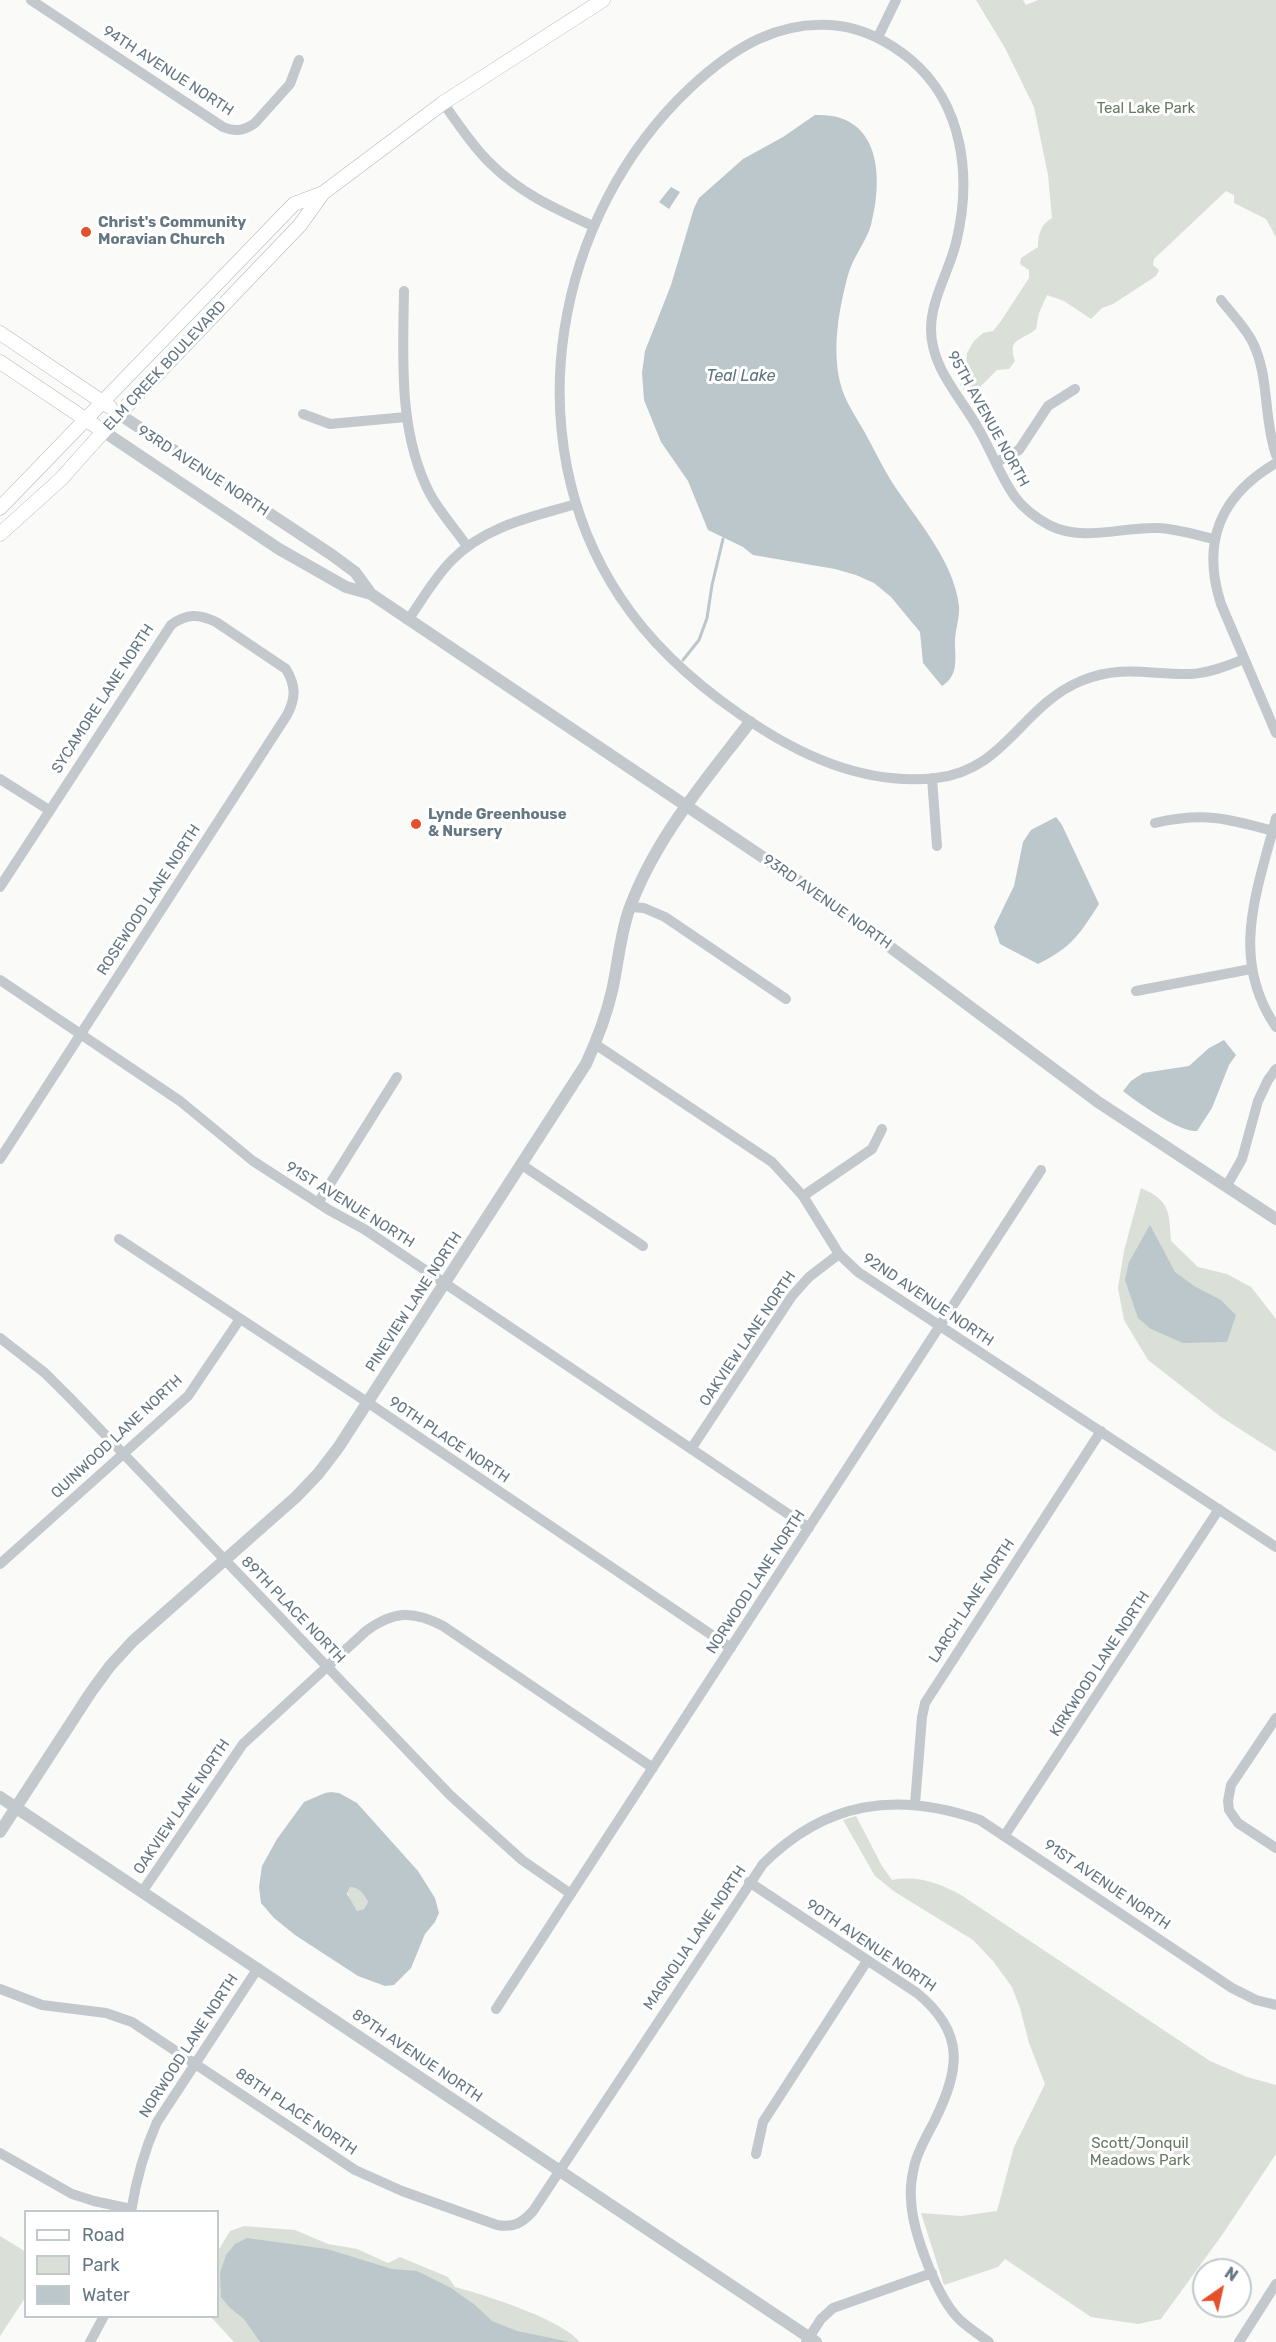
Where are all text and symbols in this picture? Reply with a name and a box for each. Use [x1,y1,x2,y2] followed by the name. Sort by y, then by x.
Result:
[99,22,237,120] street label: 94TH AVENUE NORTH
[1097,100,1195,118] park label: Teal Lake Park
[98,214,246,249] place label: Christ's Community Moravian Church
[79,225,93,239] marker: Christ's Community Moravian Church
[100,297,230,435] street label: ELM CREEK BOULEVARD
[943,348,1033,490] street label: 95TH AVENUE NORTH
[706,366,776,386] water label: Teal Lake
[134,422,272,520] street label: 93RD AVENUE NORTH
[48,621,158,777] street label: SYCAMORE LANE NORTH
[428,806,567,841] place label: Lynde Greenhouse & Nursery
[409,817,423,831] marker: Lynde Greenhouse & Nursery
[94,821,204,979] street label: ROSEWOOD LANE NORTH
[759,851,895,953] street label: 93RD AVENUE NORTH
[282,1158,418,1252] street label: 91ST AVENUE NORTH
[362,1229,466,1375] street label: PINEVIEW LANE NORTH
[859,1250,997,1350] street label: 92ND AVENUE NORTH
[696,1268,800,1410] street label: OAKVIEW LANE NORTH
[48,1372,186,1502] street label: QUINWOOD LANE NORTH
[385,1393,513,1487] street label: 90TH PLACE NORTH
[703,1507,809,1657] street label: NORWOOD LANE NORTH
[925,1536,1019,1666] street label: LARCH LANE NORTH
[237,1553,349,1667] street label: 89TH PLACE NORTH
[1046,1588,1154,1740] street label: KIRKWOOD LANE NORTH
[130,1736,234,1878] street label: OAKVIEW LANE NORTH
[1040,1836,1174,1934] street label: 91ST AVENUE NORTH
[640,1862,750,2014] street label: MAGNOLIA LANE NORTH
[803,1896,939,1996] street label: 90TH AVENUE NORTH
[136,1971,242,2121] street label: NORWOOD LANE NORTH
[348,2006,486,2106] street label: 89TH AVENUE NORTH
[232,2065,360,2159] street label: 88TH PLACE NORTH
[1090,2135,1190,2170] park label: Scott/Jonquil Meadows Park
[24,2210,219,2318] legend
[82,2224,125,2246] text: Road
[82,2254,119,2276] text: Park
[1192,2258,1252,2318] north arrow
[1221,2263,1241,2285] text: N
[82,2284,130,2306] text: Water

